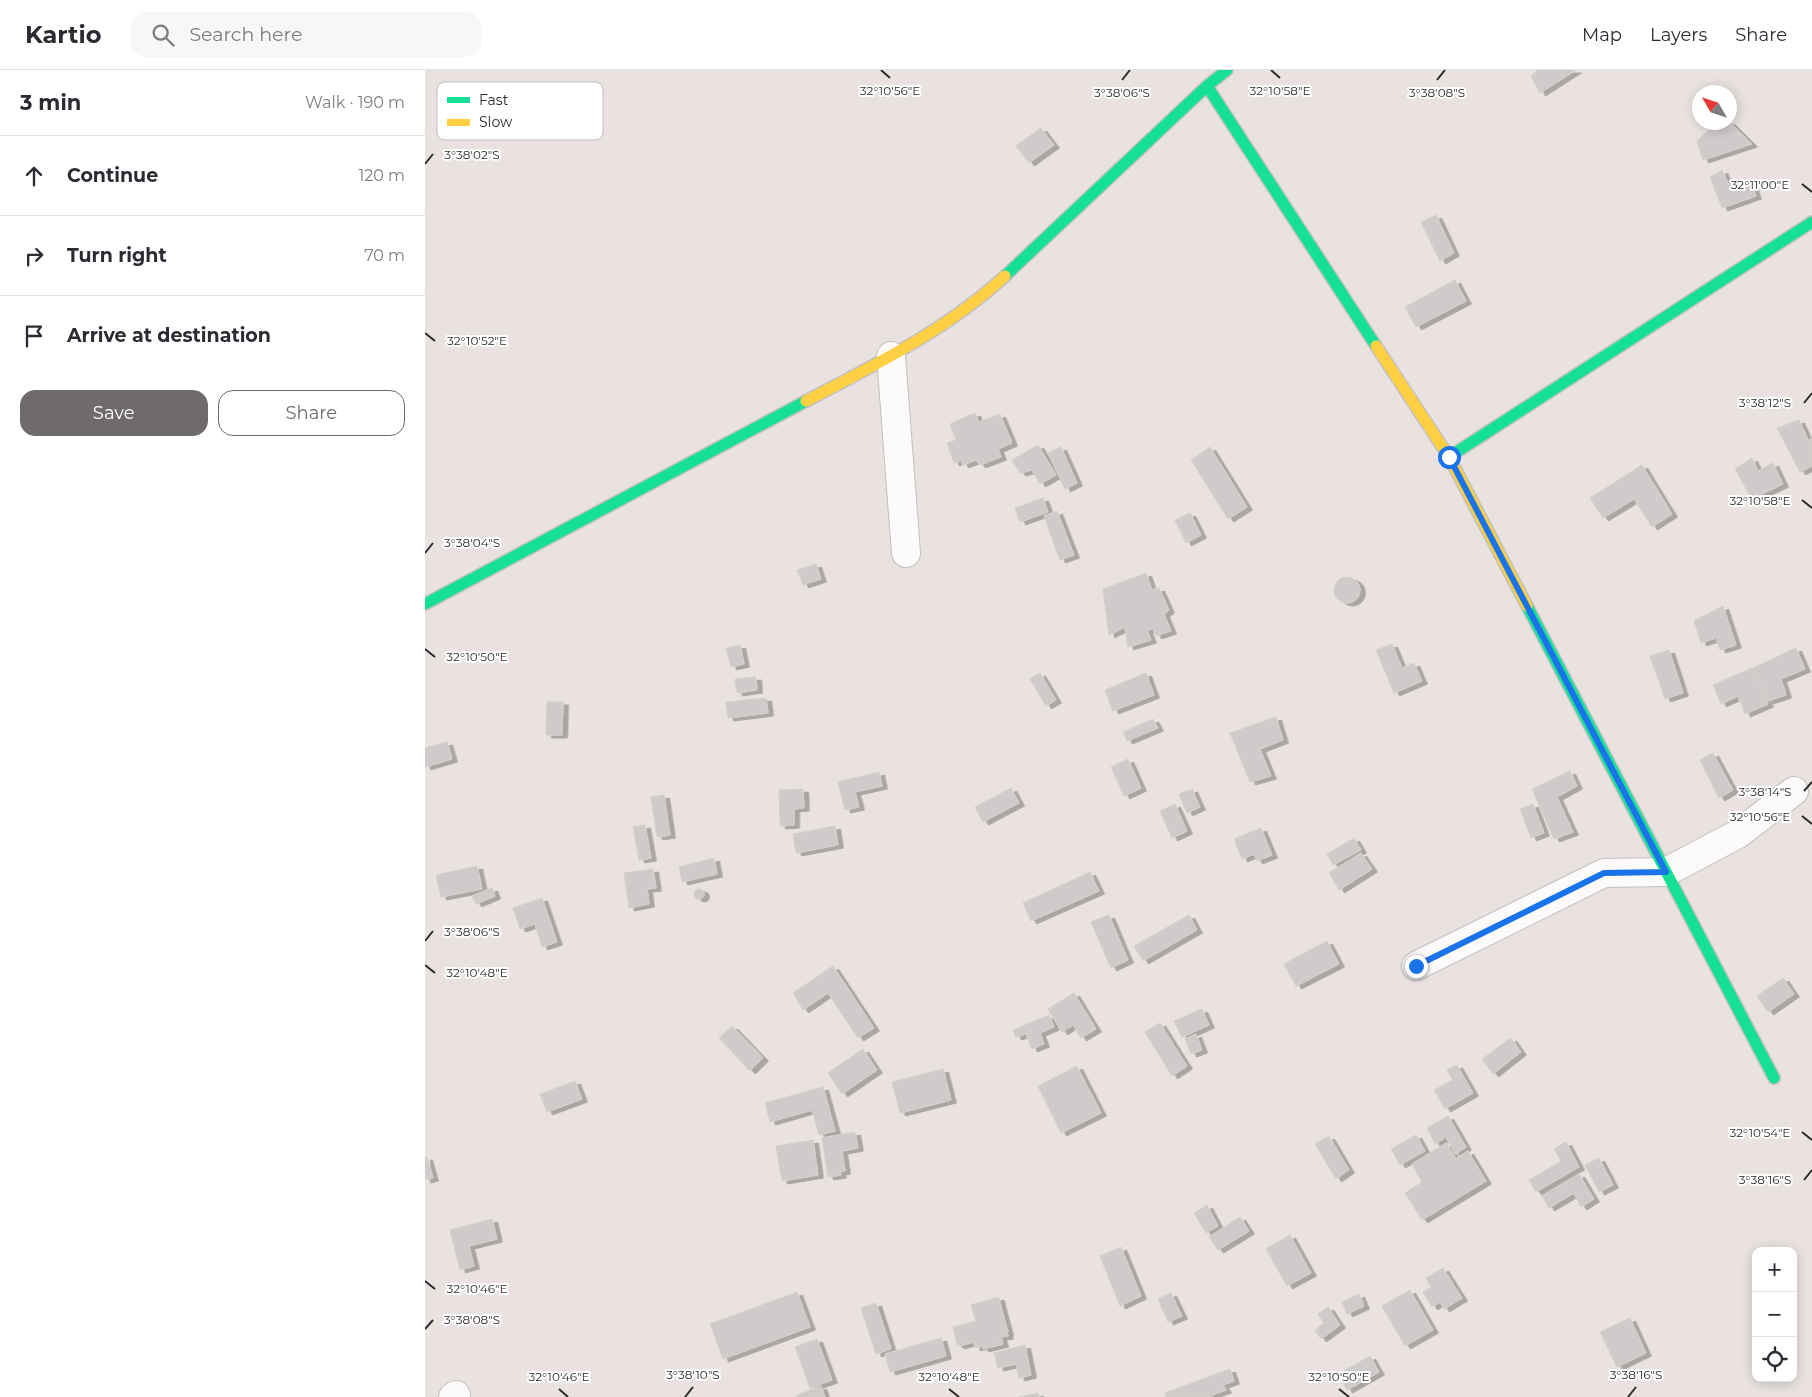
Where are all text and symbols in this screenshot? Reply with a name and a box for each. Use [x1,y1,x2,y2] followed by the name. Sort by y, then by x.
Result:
[131,12,481,57] search box
[25,20,101,49] text: Kartio
[149,21,177,49] icon: search
[189,23,302,46] text: Search here
[1582,24,1622,46] text: Map
[1650,24,1707,46] text: Layers
[1735,24,1787,46] text: Share
[437,82,603,140] legend
[860,83,920,98] text: 32°10'56"E
[1250,83,1310,98] text: 32°10'58"E
[1094,85,1150,100] text: 3°38'06"S
[1409,85,1465,100] text: 3°38'08"S
[1692,85,1737,130] north arrow
[20,90,81,115] text: 3 min
[479,91,509,109] text: Fast
[305,93,405,112] text: Walk · 190 m
[479,113,513,131] text: Slow
[444,147,500,162] text: 3°38'02"S
[20,162,48,190] icon: ahead
[67,164,158,187] text: Continue
[358,166,405,185] text: 120 m
[1731,177,1789,192] text: 32°11'00"E
[20,242,48,270] icon: right
[67,244,167,267] text: Turn right
[364,246,405,265] text: 70 m
[20,322,48,350] icon: arrive
[67,324,271,347] text: Arrive at destination
[447,333,507,348] text: 32°10'52"E
[20,390,208,436] button: Save
[218,390,405,436] button: Share
[1739,395,1791,410] text: 3°38'12"S
[1438,446,1461,469] route start
[1730,493,1790,508] text: 32°10'58"E
[444,535,500,550] text: 3°38'04"S
[446,649,508,664] text: 32°10'50"E
[1738,784,1792,799] text: 3°38'14"S
[1730,809,1790,824] text: 32°10'56"E
[444,924,500,939] text: 3°38'06"S
[1405,955,1428,978] route end
[446,965,508,980] text: 32°10'48"E
[1730,1125,1790,1140] text: 32°10'54"E
[1739,1172,1791,1187] text: 3°38'16"S
[1752,1247,1797,1382] map controls
[1752,1247,1797,1292] button: +
[446,1281,508,1296] text: 32°10'46"E
[1752,1292,1797,1337] button: −
[444,1312,500,1327] text: 3°38'08"S
[1752,1337,1797,1382] button: locate
[666,1367,720,1382] text: 3°38'10"S
[1610,1367,1662,1382] text: 3°38'16"S
[528,1369,590,1384] text: 32°10'46"E
[918,1369,980,1384] text: 32°10'48"E
[1308,1369,1370,1384] text: 32°10'50"E

